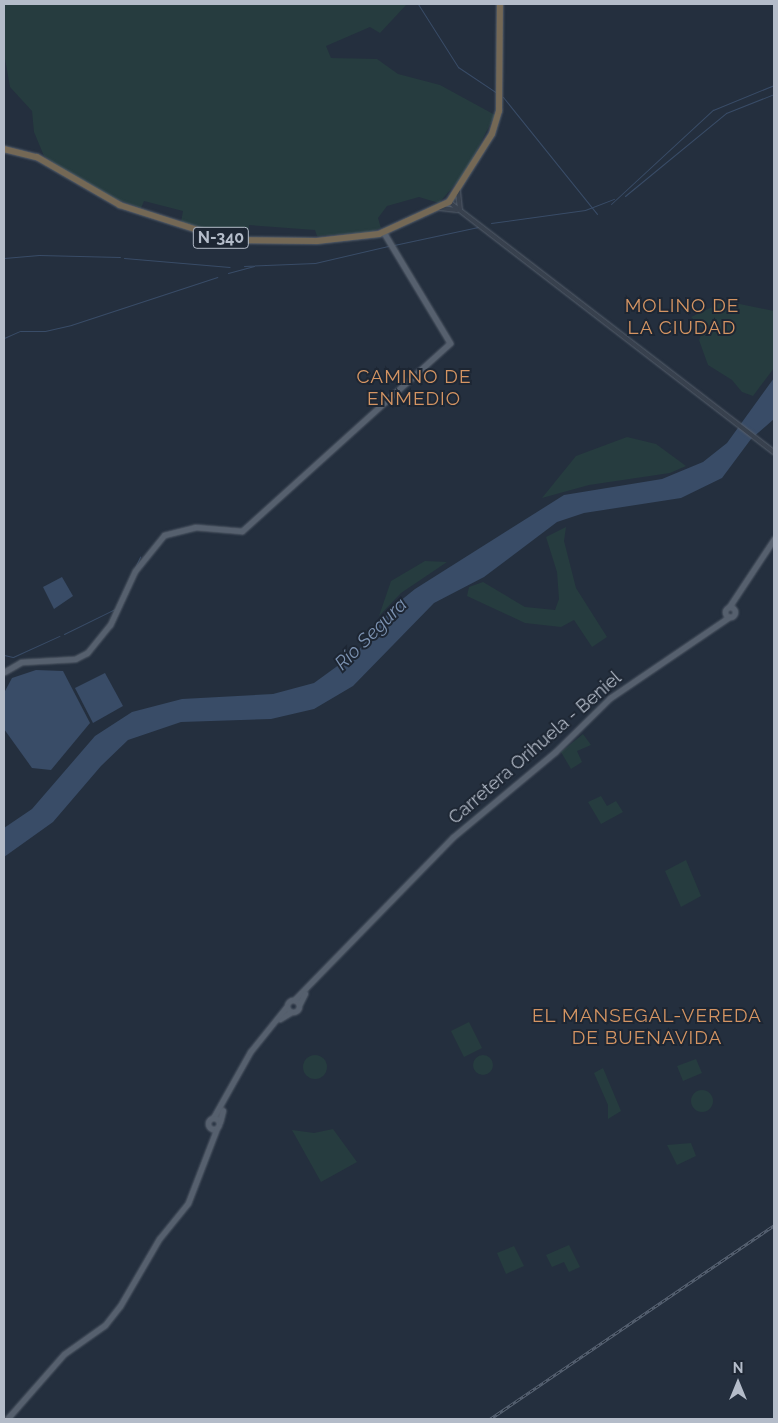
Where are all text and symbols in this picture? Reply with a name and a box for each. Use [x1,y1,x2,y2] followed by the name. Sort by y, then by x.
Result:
[192,224,250,252] road number: N-340
[624,295,740,339] district label: MOLINO DE LA CIUDAD
[355,366,473,410] district label: CAMINO DE ENMEDIO
[330,593,412,675] water label: Río Segura
[444,667,626,829] street label: Carretera Orihuela - Beniel
[530,1005,764,1049] district label: EL MANSEGAL-VEREDA DE BUENAVIDA
[713,1358,763,1408] north arrow
[733,1360,743,1376] text: N

